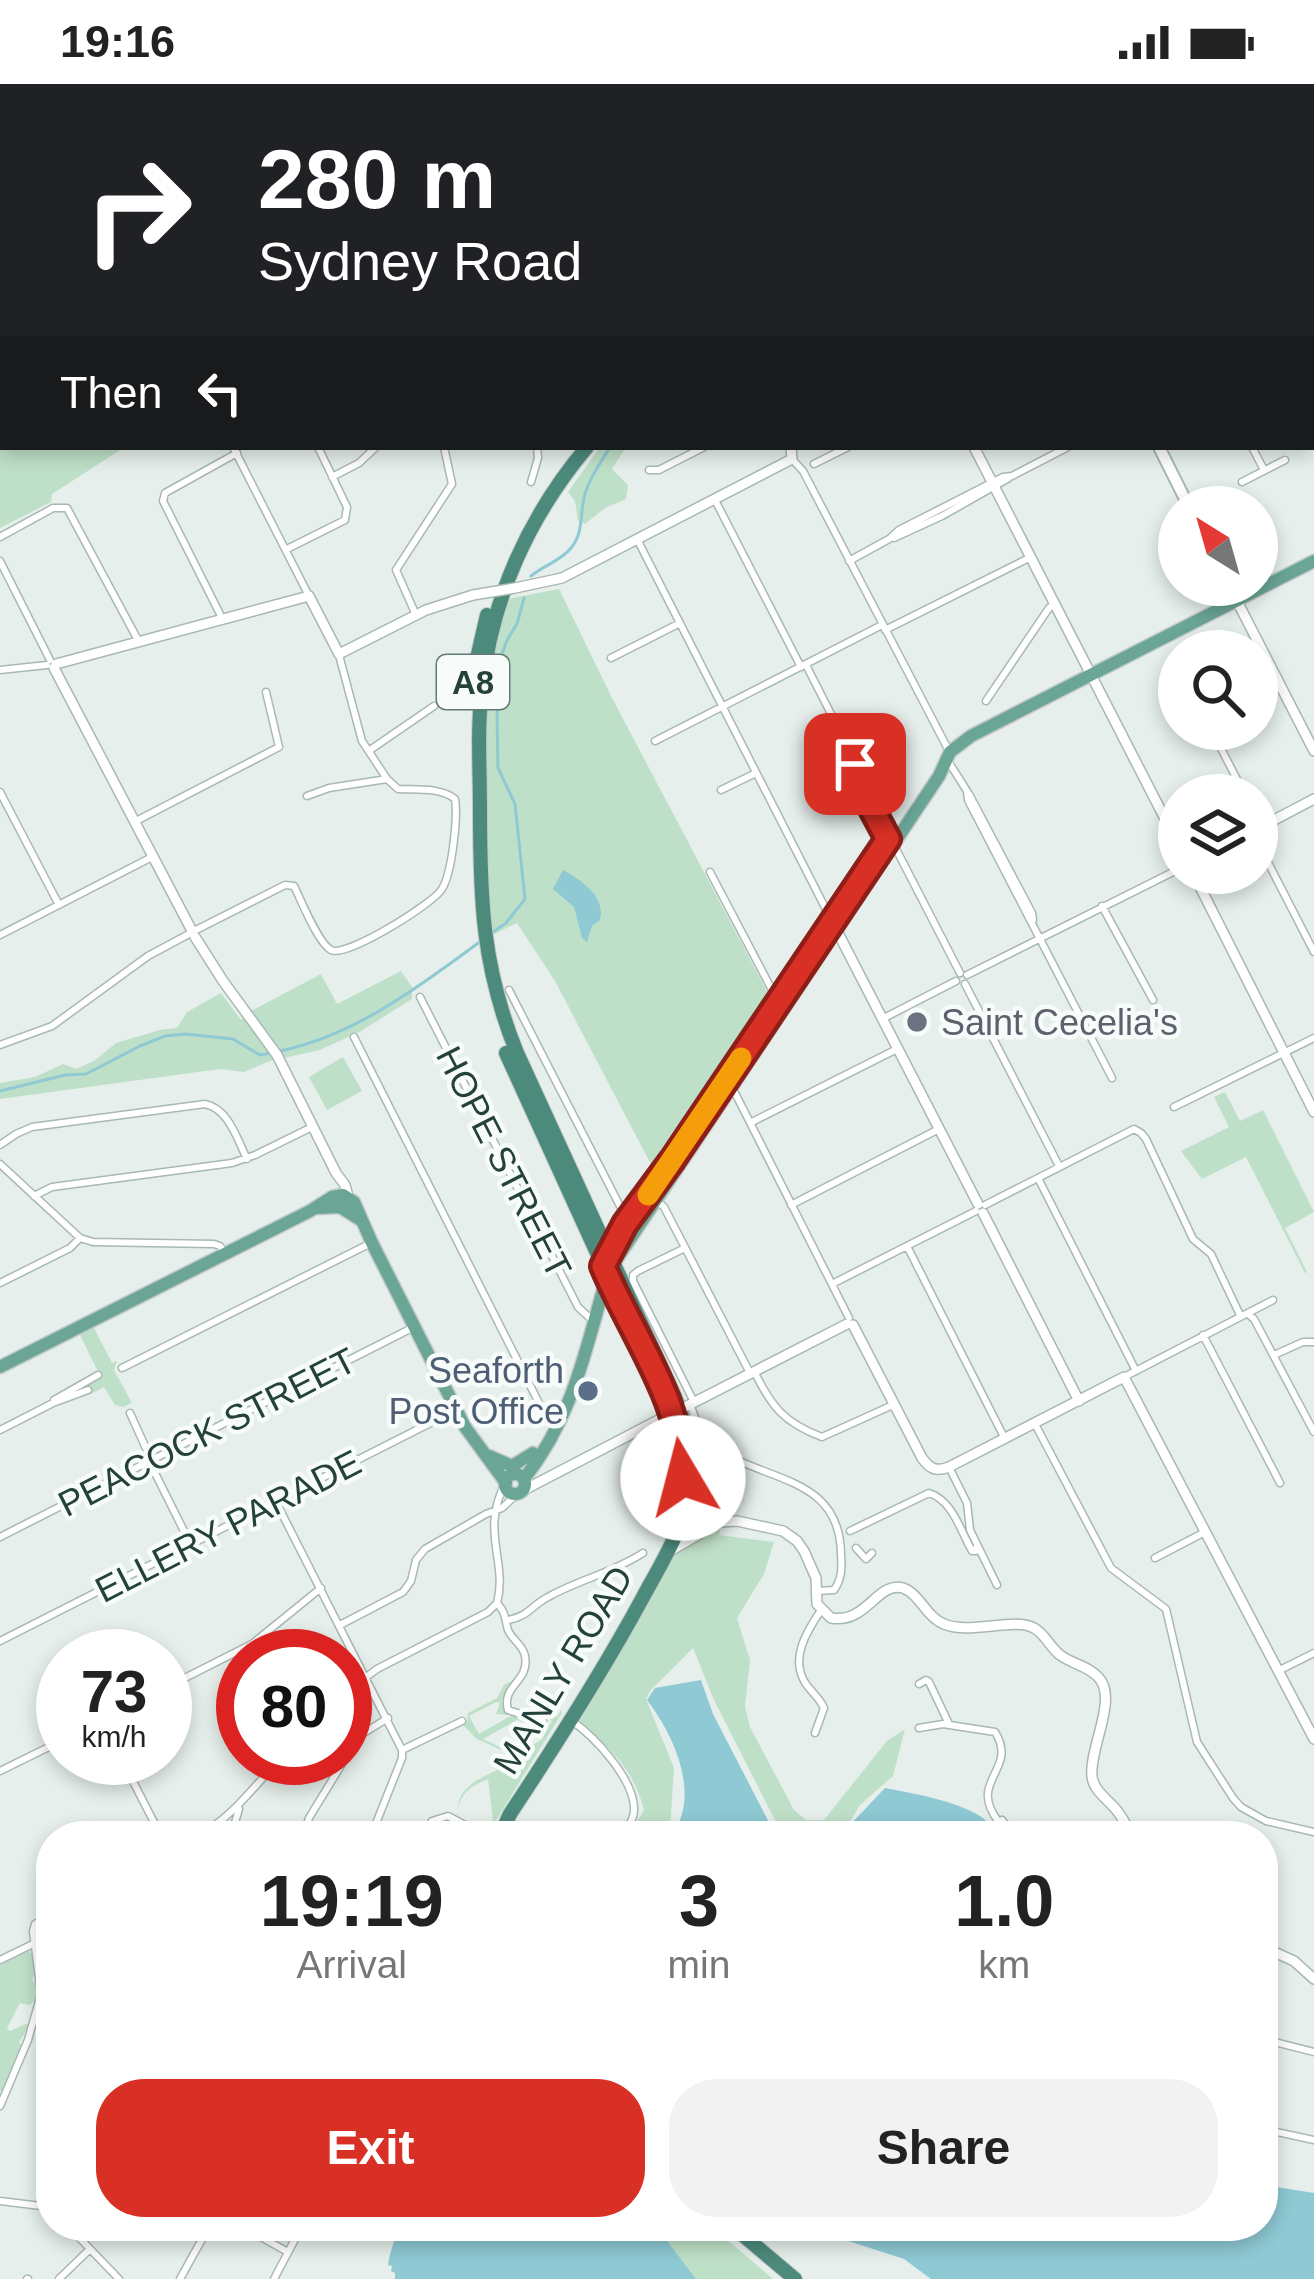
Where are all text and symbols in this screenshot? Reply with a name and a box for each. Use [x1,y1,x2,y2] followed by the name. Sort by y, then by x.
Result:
[60,16,175,67] text: 19:16
[60,132,216,288] icon: right
[258,132,496,226] text: 280 m
[258,231,582,291] text: Sydney Road
[187,360,253,426] icon: left
[60,367,163,418] text: Then
[1158,486,1278,606] north arrow
[1158,486,1278,894] map controls
[1158,630,1278,750] button: search
[437,655,509,709] road number: A8
[804,713,906,815] pin
[822,731,888,797] icon: arrive
[1158,774,1278,894] button: layers
[941,1002,1178,1043] place label: Saint Cecelia's
[904,1009,930,1035] marker: Saint Cecelia's
[428,1040,580,1284] street label: HOPE STREET
[52,1339,362,1525] street label: PEACOCK STREET
[389,1350,564,1432] place label: Seaforth Post Office
[575,1378,601,1404] marker: Seaforth Post Office
[620,1415,746,1541] position arrow
[89,1441,367,1611] street label: ELLERY PARADE
[485,1559,641,1781] street label: MANLY ROAD
[216,1629,372,1785] speed limit sign: 80
[81,1658,147,1725] text: 73
[81,1720,147,1753] text: km/h
[260,1861,444,1941] text: 19:19
[679,1861,719,1941] text: 3
[954,1861,1054,1941] text: 1.0
[297,1943,407,1986] text: Arrival
[668,1943,730,1986] text: min
[978,1943,1030,1986] text: km
[96,2079,645,2217] button: Exit
[669,2079,1218,2217] button: Share

